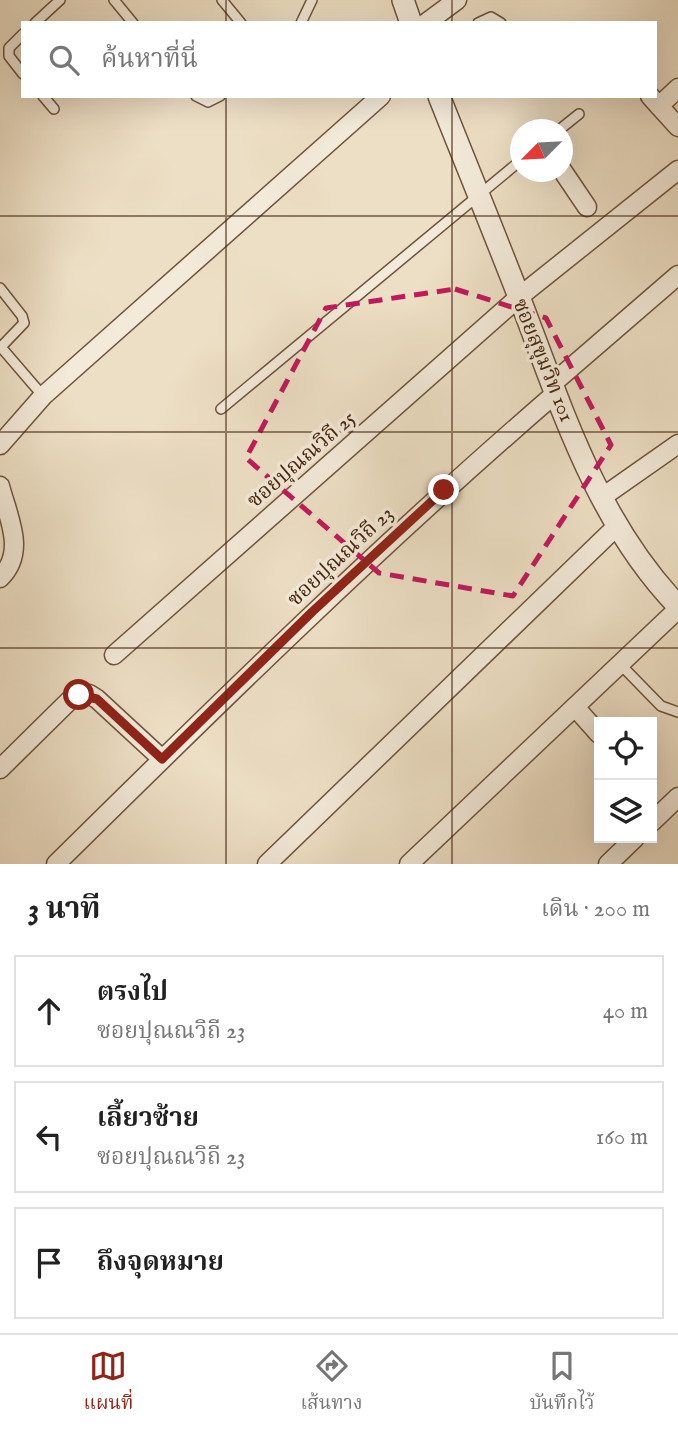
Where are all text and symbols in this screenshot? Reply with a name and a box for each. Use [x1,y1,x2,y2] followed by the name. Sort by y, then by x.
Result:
[21,21,657,98] search box
[45,41,83,79] icon: search
[101,43,198,76] text: ค้นหาที่นี่
[510,119,573,182] north arrow
[506,295,580,426] street label: ซอยสุขุมวิท 101
[242,405,362,515] street label: ซอยปุณณวิถี 25
[428,474,459,505] route end
[282,501,400,613] street label: ซอยปุณณวิถี 23
[63,679,94,710] route start
[594,717,657,843] map controls
[594,717,657,780] button: locate
[594,780,657,843] button: layers
[28,891,101,929] text: 3 นาที
[541,895,650,924] text: เดิน · 200 m
[97,976,168,1009] text: ตรงไป
[30,992,68,1030] icon: ahead
[603,997,648,1026] text: 40 m
[97,1017,245,1046] text: ซอยปุณณวิถี 23
[97,1102,199,1135] text: เลี้ยวซ้าย
[30,1118,68,1156] icon: left
[596,1123,648,1152] text: 160 m
[97,1143,245,1172] text: ซอยปุณณวิถี 23
[30,1244,68,1282] icon: arrive
[97,1246,224,1279] text: ถึงจุดหมาย
[84,1347,133,1419] tab: แผนที่
[301,1347,362,1419] tab: เส้นทาง
[530,1347,594,1419] tab: บันทึกไว้

